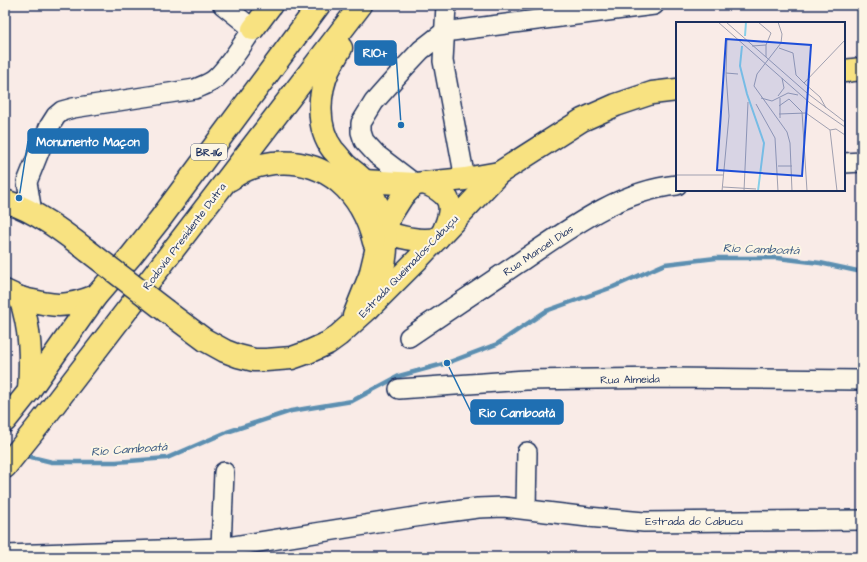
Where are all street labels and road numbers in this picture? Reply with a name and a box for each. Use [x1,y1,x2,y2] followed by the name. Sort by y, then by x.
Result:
[191,144,227,160] road number: BR-116
[139,179,230,293] street label: Rodovia Presidente Dutra
[355,211,462,321] street label: Estrada Queimados-Cabuçu
[500,221,577,280] street label: Rua Manoel Dias
[600,371,660,388] street label: Rua Almeida
[645,514,743,529] street label: Estrada do Cabucu

